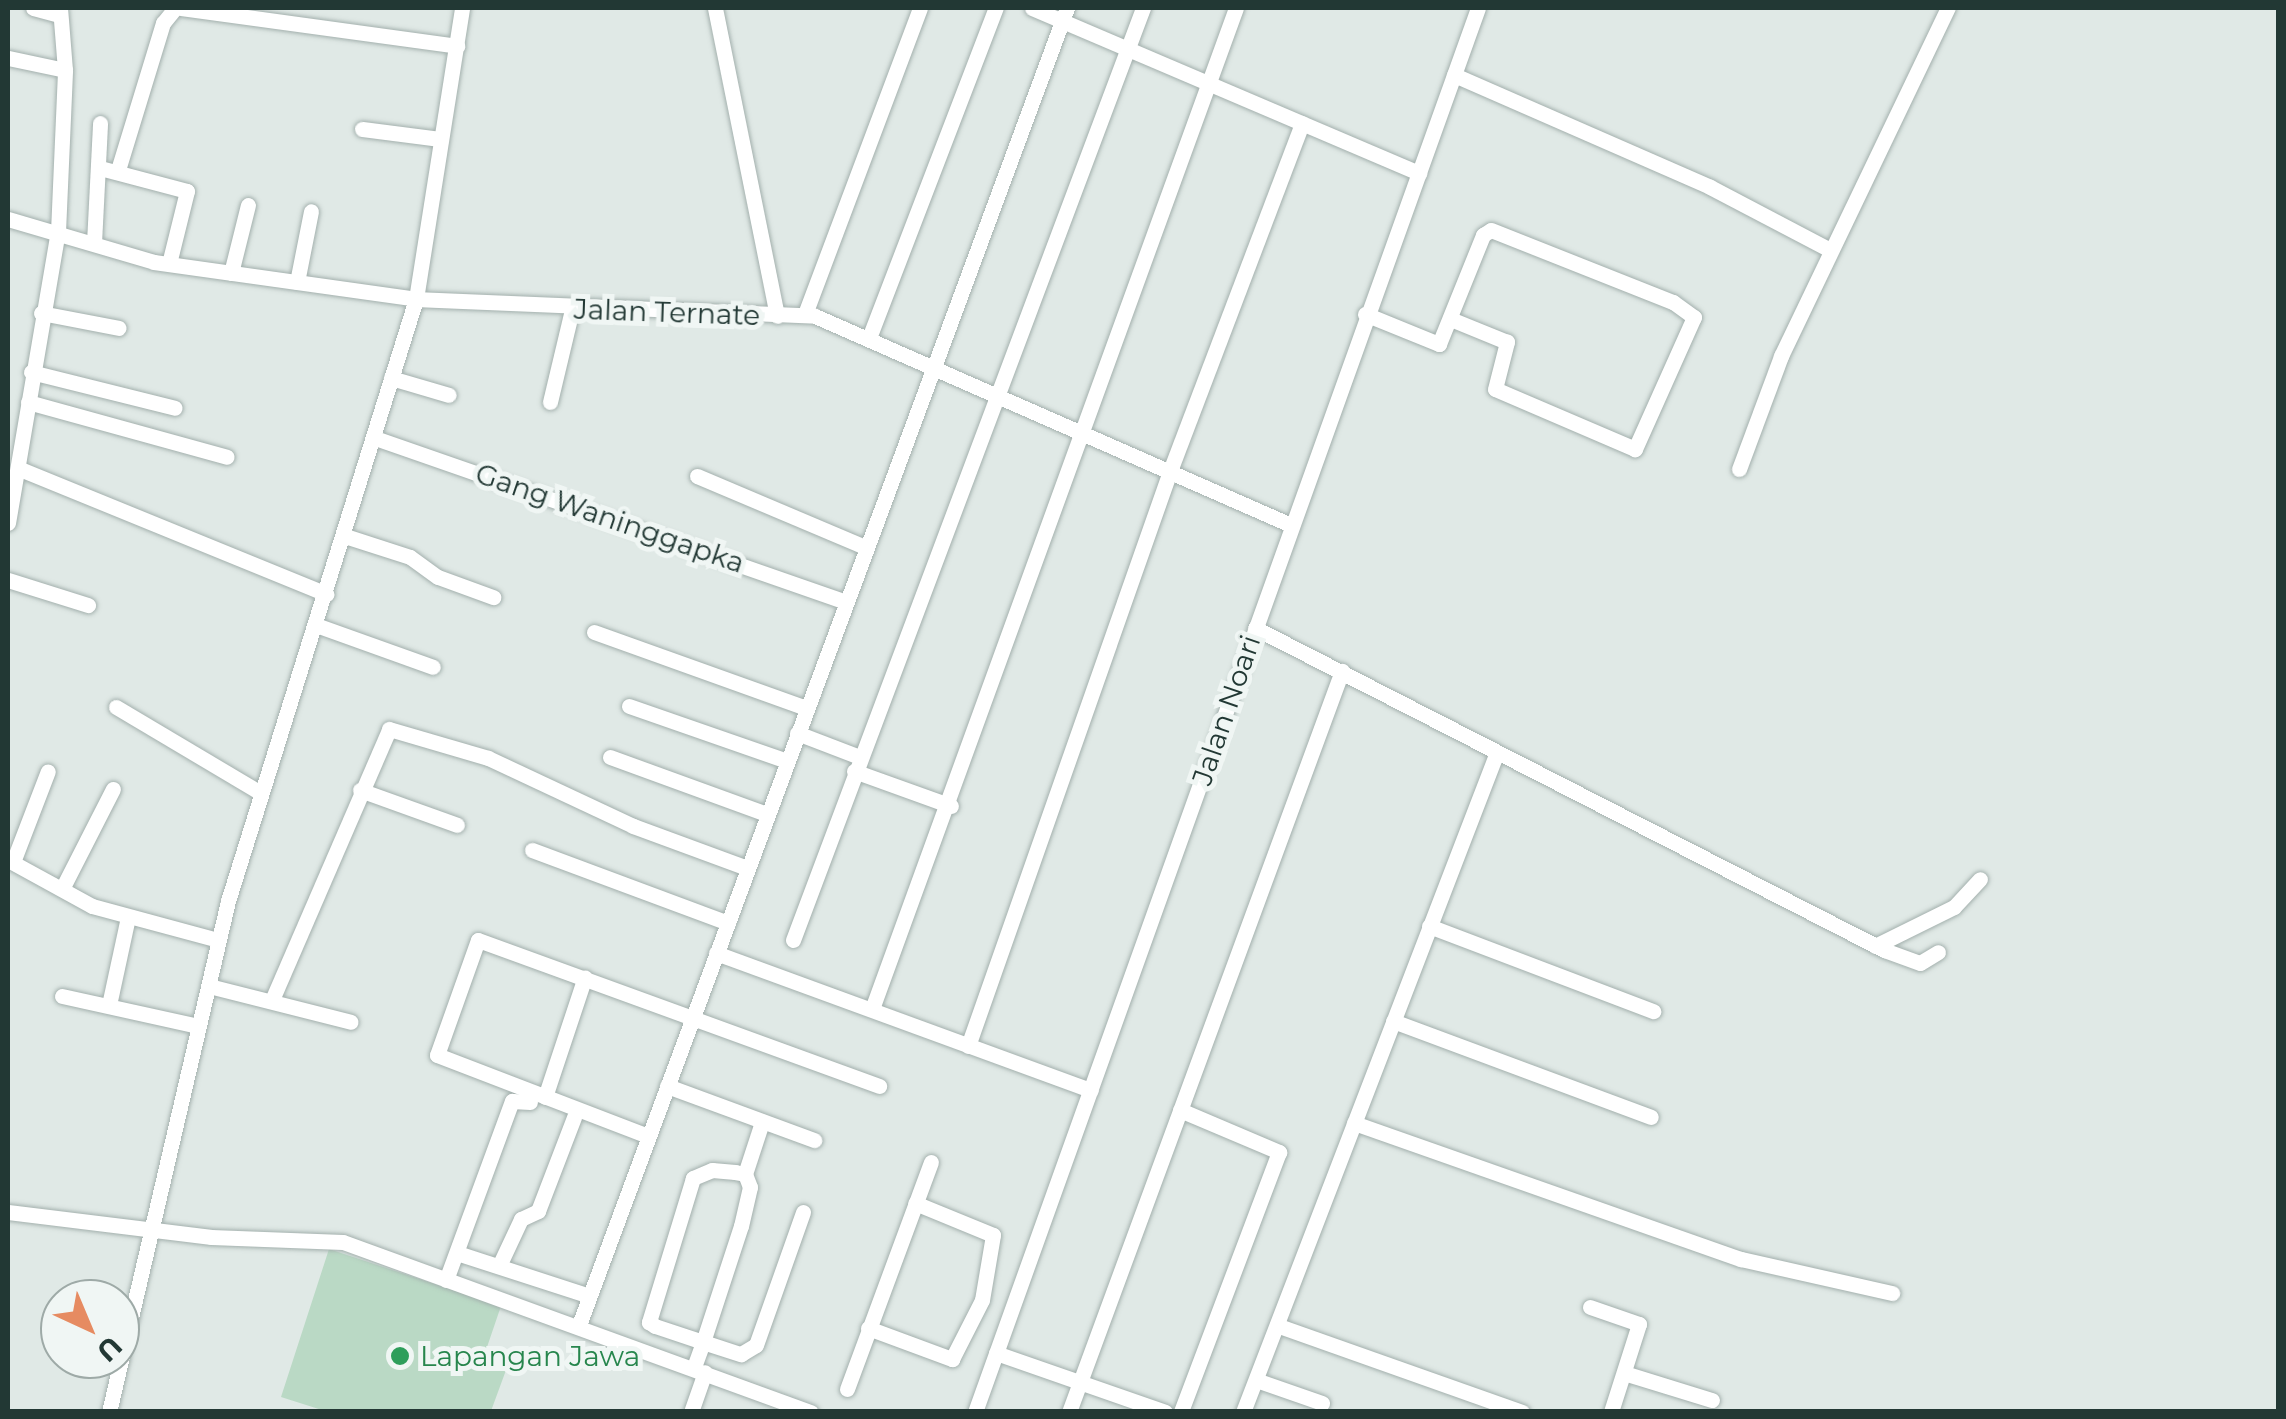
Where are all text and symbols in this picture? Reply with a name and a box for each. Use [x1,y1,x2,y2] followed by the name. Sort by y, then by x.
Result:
[573,292,761,332] street label: Jalan Ternate
[471,456,749,580] street label: Gang Waninggapka
[1185,631,1267,789] street label: Jalan Noari
[40,1279,140,1379] north arrow
[90,1329,129,1369] text: U
[420,1339,640,1373] place label: Lapangan Jawa
[389,1345,411,1367] marker: Lapangan Jawa

